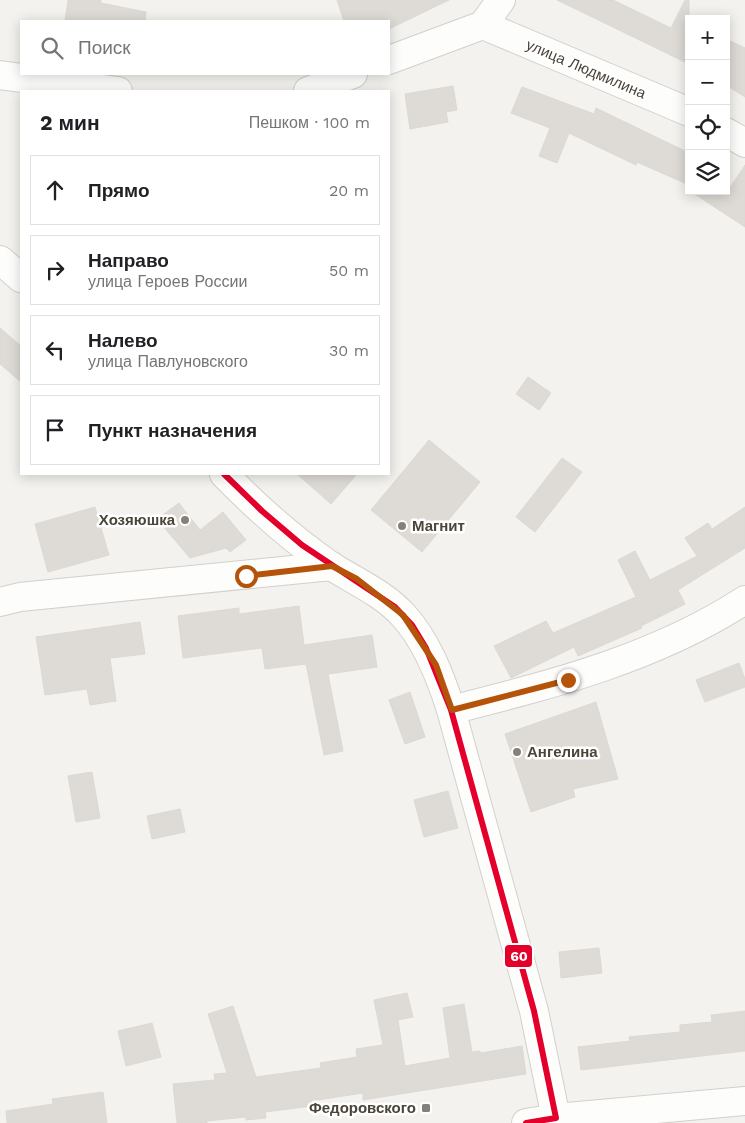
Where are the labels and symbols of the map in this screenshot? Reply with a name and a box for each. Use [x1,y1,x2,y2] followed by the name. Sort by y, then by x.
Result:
[523,36,649,103] street label: улица Людмилина
[99,511,176,529] place label: Хозяюшка
[179,514,191,526] marker: Хозяюшка
[412,517,465,535] place label: Магнит
[396,520,408,532] marker: Магнит
[235,565,258,588] route start
[557,669,580,692] route end
[527,743,598,761] place label: Ангелина
[511,746,523,758] marker: Ангелина
[504,944,533,968] line badge: 60
[510,948,528,964] text: 60
[309,1099,416,1117] place label: Федоровского
[420,1102,432,1114] marker: Федоровского

